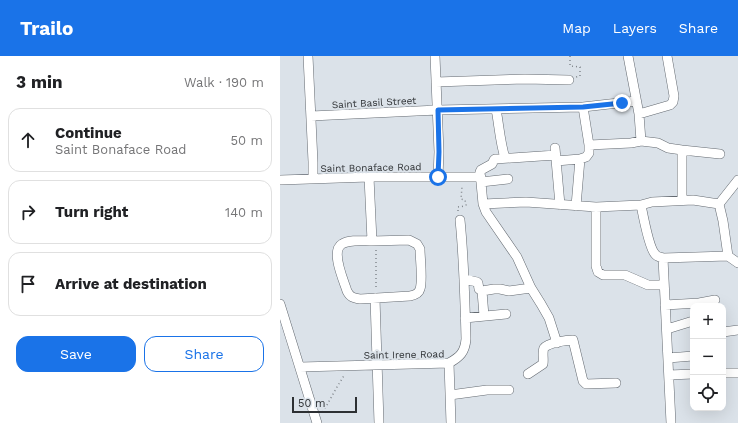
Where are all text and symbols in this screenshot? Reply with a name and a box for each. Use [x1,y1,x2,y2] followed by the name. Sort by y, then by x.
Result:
[20,17,73,40] text: Trailo
[562,20,591,36] text: Map
[613,20,657,36] text: Layers
[679,20,718,36] text: Share
[16,72,62,92] text: 3 min
[184,75,264,90] text: Walk · 190 m
[613,94,631,112] route end
[331,95,417,110] street label: Saint Basil Street
[55,124,122,142] text: Continue
[17,129,39,151] icon: ahead
[231,133,263,148] text: 50 m
[55,142,187,157] text: Saint Bonaface Road
[320,161,422,174] street label: Saint Bonaface Road
[429,168,447,186] route start
[17,201,39,223] icon: right
[55,203,128,221] text: Turn right
[225,205,263,220] text: 140 m
[17,273,39,295] icon: arrive
[55,275,207,293] text: Arrive at destination
[690,303,726,411] map controls
[690,303,726,339] button: +
[16,336,136,372] button: Save
[144,336,264,372] button: Share
[690,339,726,375] button: −
[364,348,444,361] street label: Saint Irene Road
[690,375,726,411] button: locate
[292,395,357,414] scale bar
[298,397,325,410] text: 50 m

